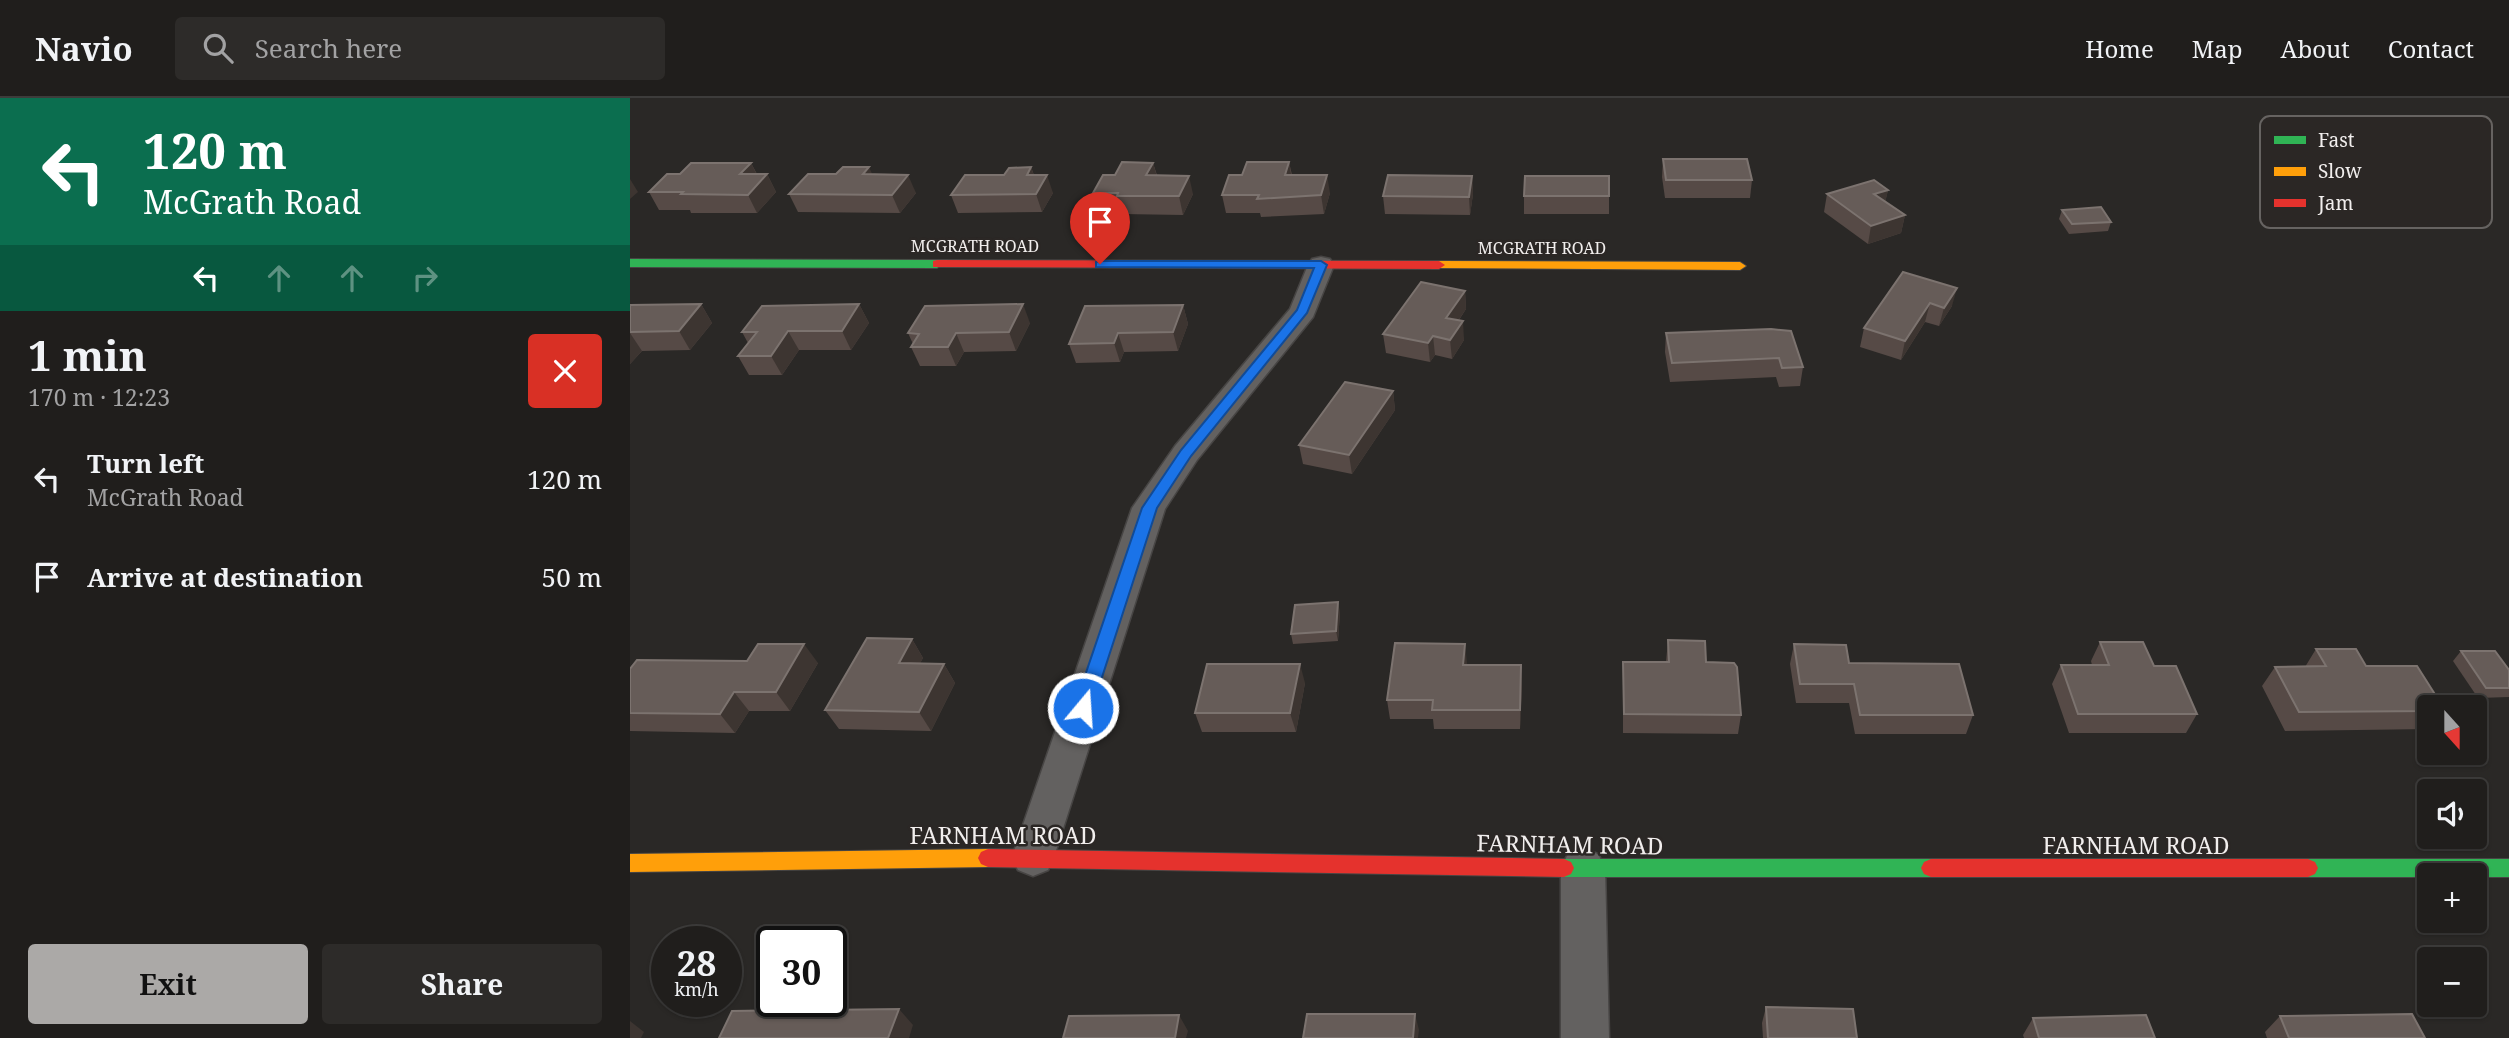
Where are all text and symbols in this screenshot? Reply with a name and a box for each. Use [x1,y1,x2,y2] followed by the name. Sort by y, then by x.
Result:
[175,17,665,80] search box
[35,26,133,71] text: Navio
[199,29,237,67] icon: search
[255,30,402,66] text: Search here
[2085,32,2154,65] text: Home
[2192,32,2243,65] text: Map
[2281,32,2350,65] text: About
[2388,32,2474,65] text: Contact
[2260,116,2492,228] legend
[143,117,287,183] text: 120 m
[28,126,119,217] icon: left
[2318,127,2355,153] text: Fast
[2318,158,2362,184] text: Slow
[143,180,361,223] text: McGrath Road
[2317,190,2353,216] text: Jam
[1070,192,1130,264] pin
[1081,203,1119,241] icon: arrive
[911,235,1039,257] street label: MCGRATH ROAD
[1478,237,1606,259] street label: MCGRATH ROAD
[187,259,225,297] icon: left
[260,259,298,297] icon: ahead
[333,259,371,297] icon: ahead
[406,259,444,297] icon: right
[28,326,147,383] text: 1 min
[528,334,602,408] button: close
[28,381,170,413] text: 170 m · 12:23
[87,445,204,481] text: Turn left
[28,460,66,498] icon: left
[527,461,602,497] text: 120 m
[87,481,244,513] text: McGrath Road
[28,558,66,596] icon: arrive
[87,559,363,595] text: Arrive at destination
[542,559,602,595] text: 50 m
[1046,671,1120,745] position arrow
[2417,695,2487,765] north arrow
[2417,695,2487,1017] map controls
[2417,779,2487,849] button: sound
[910,819,1097,851] street label: FARNHAM ROAD
[1476,826,1664,862] street label: FARNHAM ROAD
[2043,829,2230,861] street label: FARNHAM ROAD
[2417,863,2487,933] button: +
[756,926,847,1017] speed limit sign: 30
[677,939,716,986] text: 28
[28,944,308,1024] button: Exit
[322,944,602,1024] button: Share
[2417,947,2487,1017] button: −
[674,977,719,1001] text: km/h

